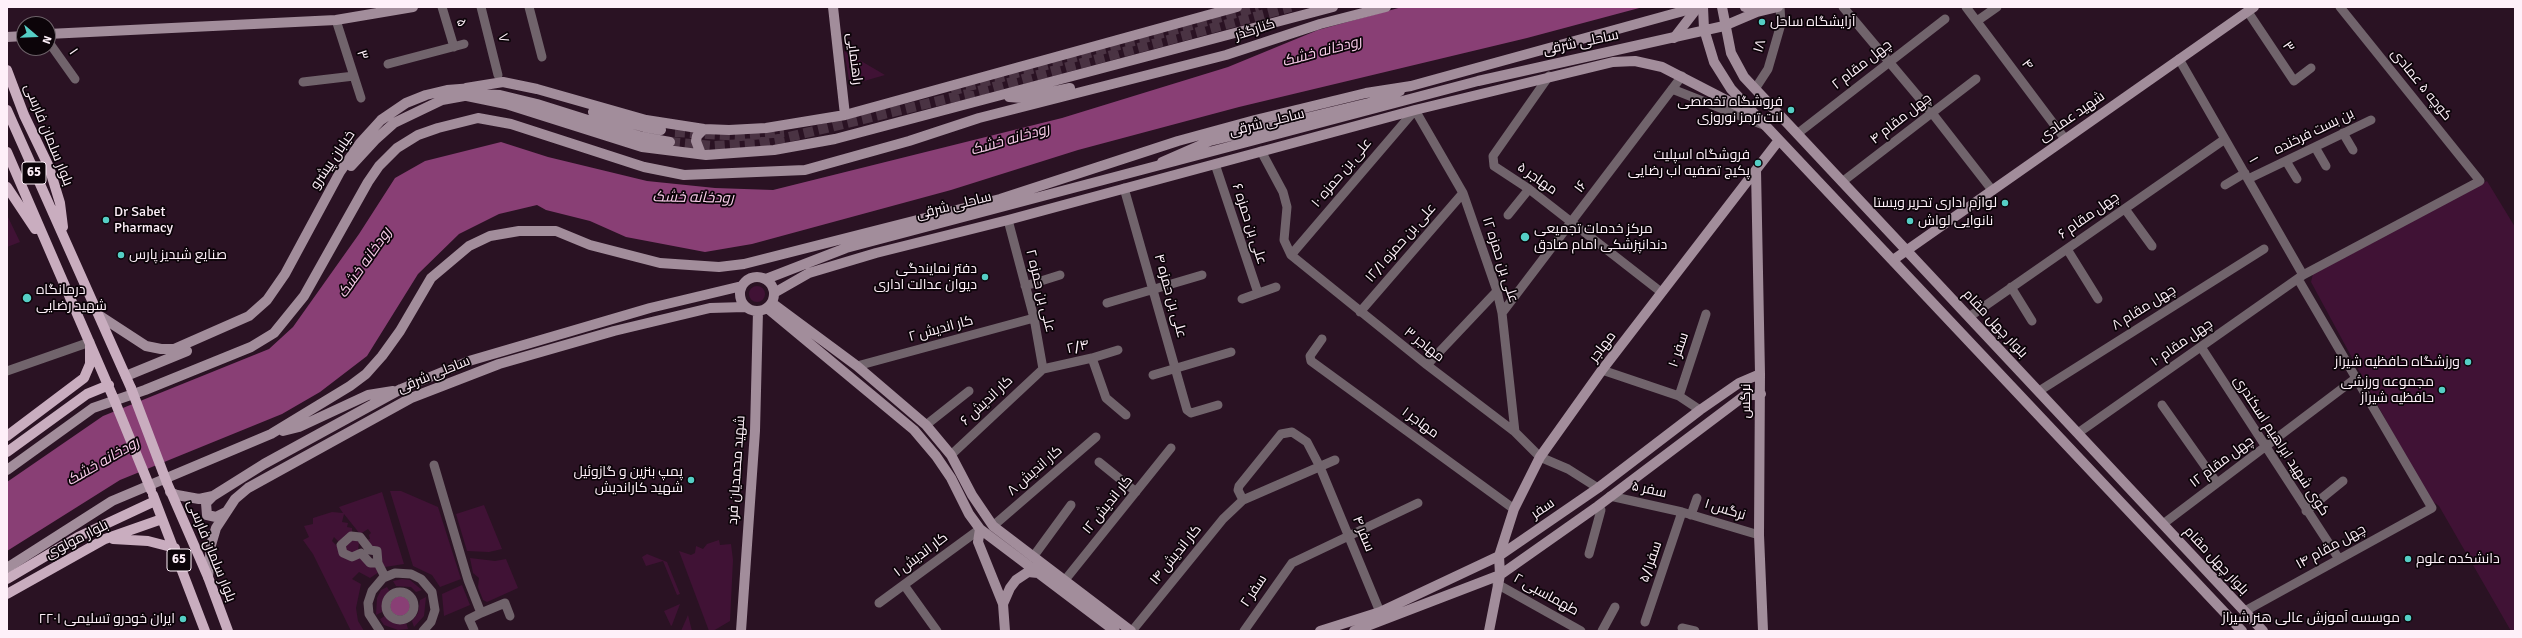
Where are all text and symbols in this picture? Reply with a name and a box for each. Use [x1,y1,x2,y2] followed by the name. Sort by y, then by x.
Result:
[1770,14,1856,30] place label: آرایشگاه ساحل
[16,16,56,56] north arrow
[1233,16,1277,44] street label: کنارگذر
[452,17,470,29] street label: ۵
[1757,17,1767,27] marker: آرایشگاه ساحل
[1542,27,1620,59] street label: ساحلی شرقی
[494,32,512,44] street label: ۷
[842,32,866,86] street label: راهنمایی
[1280,33,1364,71] water label: رودخانه خشک
[39,34,54,45] text: N
[1829,36,1895,94] street label: چهل مقام ۲
[1750,37,1770,55] street label: ۱۸
[2278,38,2298,56] street label: ۳
[65,45,81,59] street label: ۱
[2387,46,2455,124] street label: کوچه ۵ عمادی
[353,48,371,62] street label: ۳
[2017,56,2037,74] street label: ۴
[20,81,76,189] street label: بلوار سلمان فارسی
[2036,88,2108,146] street label: شهید عمادی
[1867,90,1935,148] street label: چهل مقام ۴
[1677,94,1783,126] place label: فروشگاه تخصصی لنت ترمز نوروزی
[1786,105,1796,115] marker: فروشگاه تخصصی لنت ترمز نوروزی
[2271,105,2357,159] street label: بن بست فرخنده
[1228,106,1306,140] street label: ساحلی شرقی
[968,120,1052,160] water label: رودخانه خشک
[307,127,359,193] street label: خیابان پیشرو
[1308,135,1376,211] street label: ۱۰ علی بن حمزه
[1628,147,1750,180] place label: فروشگاه اسپلیت پکیج تصفیه اب رضایی
[2245,154,2261,166] street label: ۱
[1753,158,1763,168] marker: فروشگاه اسپلیت پکیج تصفیه اب رضایی
[1514,159,1560,199] street label: ۵ مهاجر
[22,162,46,184] road number: 65
[1571,178,1591,196] street label: ۱۶
[1228,181,1270,267] street label: ۶ علی بن حمزه
[652,188,734,208] water label: رودخانه خشک
[915,189,993,223] street label: ساحلی شرقی
[2055,189,2123,243] street label: چهل مقام ۶
[1873,195,1997,211] place label: لوازم اداری تحریر ویستا
[2000,198,2010,208] marker: لوازم اداری تحریر ویستا
[1362,200,1440,286] street label: ۱۲/۱ علی بن حمزه
[114,204,173,236] place label: Dr Sabet Pharmacy
[1918,213,1993,229] place label: نانوایی لواش
[101,215,111,225] marker: Dr Sabet Pharmacy
[1478,215,1522,305] street label: ۱۲ علی بن حمزه
[1905,216,1915,226] marker: نانوایی لواش
[1534,221,1667,254] place label: مرکز خدمات تجمیعی دندانپزشکی امام صادق
[334,224,396,302] water label: رودخانه خشک
[1519,231,1531,243] marker: مرکز خدمات تجمیعی دندانپزشکی امام صادق
[129,247,227,263] place label: صنایع شبدیز پارس
[1022,248,1058,334] street label: ۲ علی بن حمزه
[116,250,126,260] marker: صنایع شبدیز پارس
[1150,252,1190,340] street label: ۴ علی بن حمزه
[874,261,977,294] place label: دفتر نمایندگی دیوان عدالت اداری
[980,272,990,282] marker: دفتر نمایندگی دیوان عدالت اداری
[36,282,107,314] place label: درمانگاه شهید رضایی
[2109,282,2179,334] street label: چهل مقام ۸
[1959,286,2031,362] street label: بلوار چهل مقام
[21,292,33,304] marker: درمانگاه شهید رضایی
[907,312,975,346] street label: ۲ کار اندیش
[2148,316,2216,370] street label: چهل مقام ۱۰
[1400,324,1448,366] street label: ۳ مهاجر
[1586,328,1620,366] street label: مهاجر
[1665,330,1693,370] street label: ۱۰ سفر
[1065,336,1091,358] street label: ۲/۴
[395,353,473,397] street label: ساحلی شرقی
[2335,354,2460,370] place label: ورزشگاه حافظیه شیراز
[2463,357,2473,367] marker: ورزشگاه حافظیه شیراز
[957,372,1017,430] street label: ۶ کار اندیش
[2229,373,2333,519] street label: کوی شهید ابراهیم اسکندری
[2341,374,2434,406] place label: مجموعه ورزشی حافظیه شیراز
[1738,384,1754,418] street label: نرگس
[2437,385,2447,395] marker: مجموعه ورزشی حافظیه شیراز
[1398,404,1442,442] street label: ۱ مهاجر
[725,415,749,525] street label: شهید محمدیان فرد
[2187,433,2257,491] street label: چهل مقام ۱۲
[63,434,143,490] water label: رودخانه خشک
[1004,442,1066,500] street label: ۸ کار اندیش
[573,464,683,496] place label: پمپ بنزین و گازوئیل شهید کاراندیش
[1079,472,1137,538] street label: ۱۲ کار اندیش
[686,475,696,485] marker: پمپ بنزین و گازوئیل شهید کاراندیش
[1630,478,1668,502] street label: ۵ سفر
[1528,495,1558,523] street label: سفر
[1702,496,1748,524] street label: ۱ نرگس
[183,497,239,605] street label: بلوار سلمان فارسی
[1348,514,1378,554] street label: ۴ سفر
[43,517,111,563] street label: بلوار مولوی
[2293,521,2369,573] street label: چهل مقام ۱۴
[1147,522,1205,588] street label: ۱۴ کار اندیش
[2180,523,2252,599] street label: بلوار چهل مقام
[891,529,951,581] street label: ۱ کار اندیش
[1636,539,1666,585] street label: ۵/۱سفر
[167,549,191,571] road number: 65
[2416,551,2500,567] place label: دانشکده علوم
[2403,554,2413,564] marker: دانشکده علوم
[1511,570,1581,620] street label: ۲ طهماسبی
[1237,572,1271,610] street label: ۲ سفر
[2222,610,2400,626] place label: موسسه آموزش عالی هنر شیراز
[38,611,175,627] place label: ایران خودرو تسلیمی ۲۲۰۱
[2403,613,2413,623] marker: موسسه آموزش عالی هنر شیراز
[178,614,188,624] marker: ایران خودرو تسلیمی ۲۲۰۱

